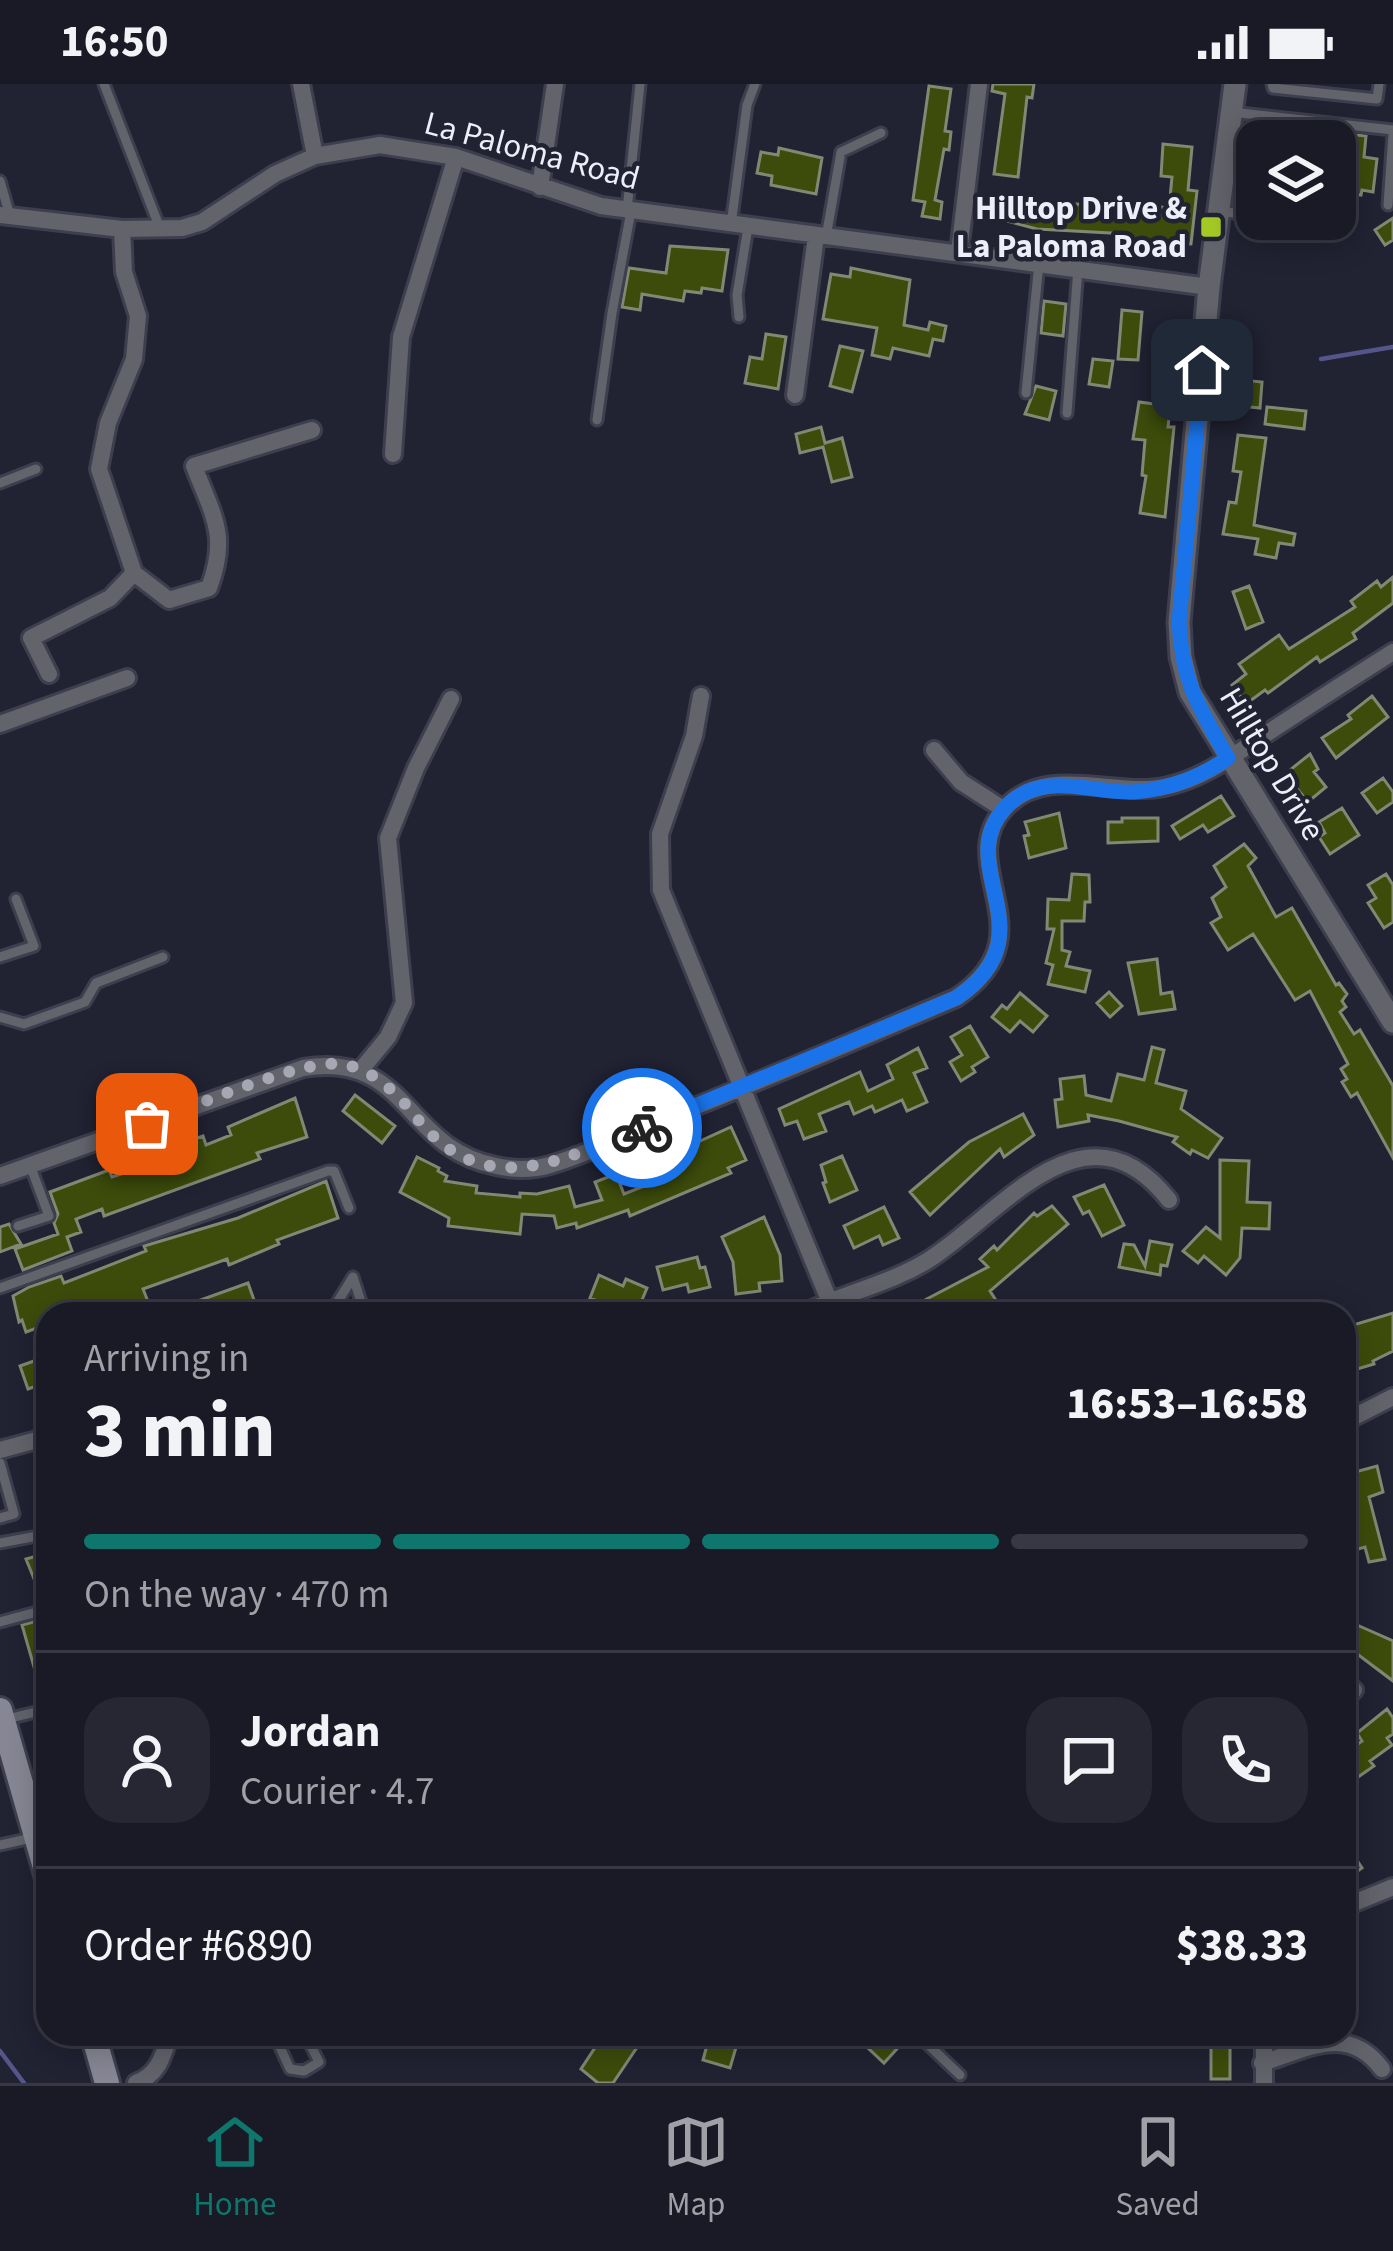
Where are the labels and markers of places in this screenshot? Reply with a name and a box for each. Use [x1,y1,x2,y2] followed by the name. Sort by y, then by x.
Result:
[956,185,1187,270] place label: Hilltop Drive & La Paloma Road
[1198,214,1224,240] marker: Hilltop Drive & La Paloma Road
[1151,319,1253,421] pin
[96,1073,198,1175] pin

